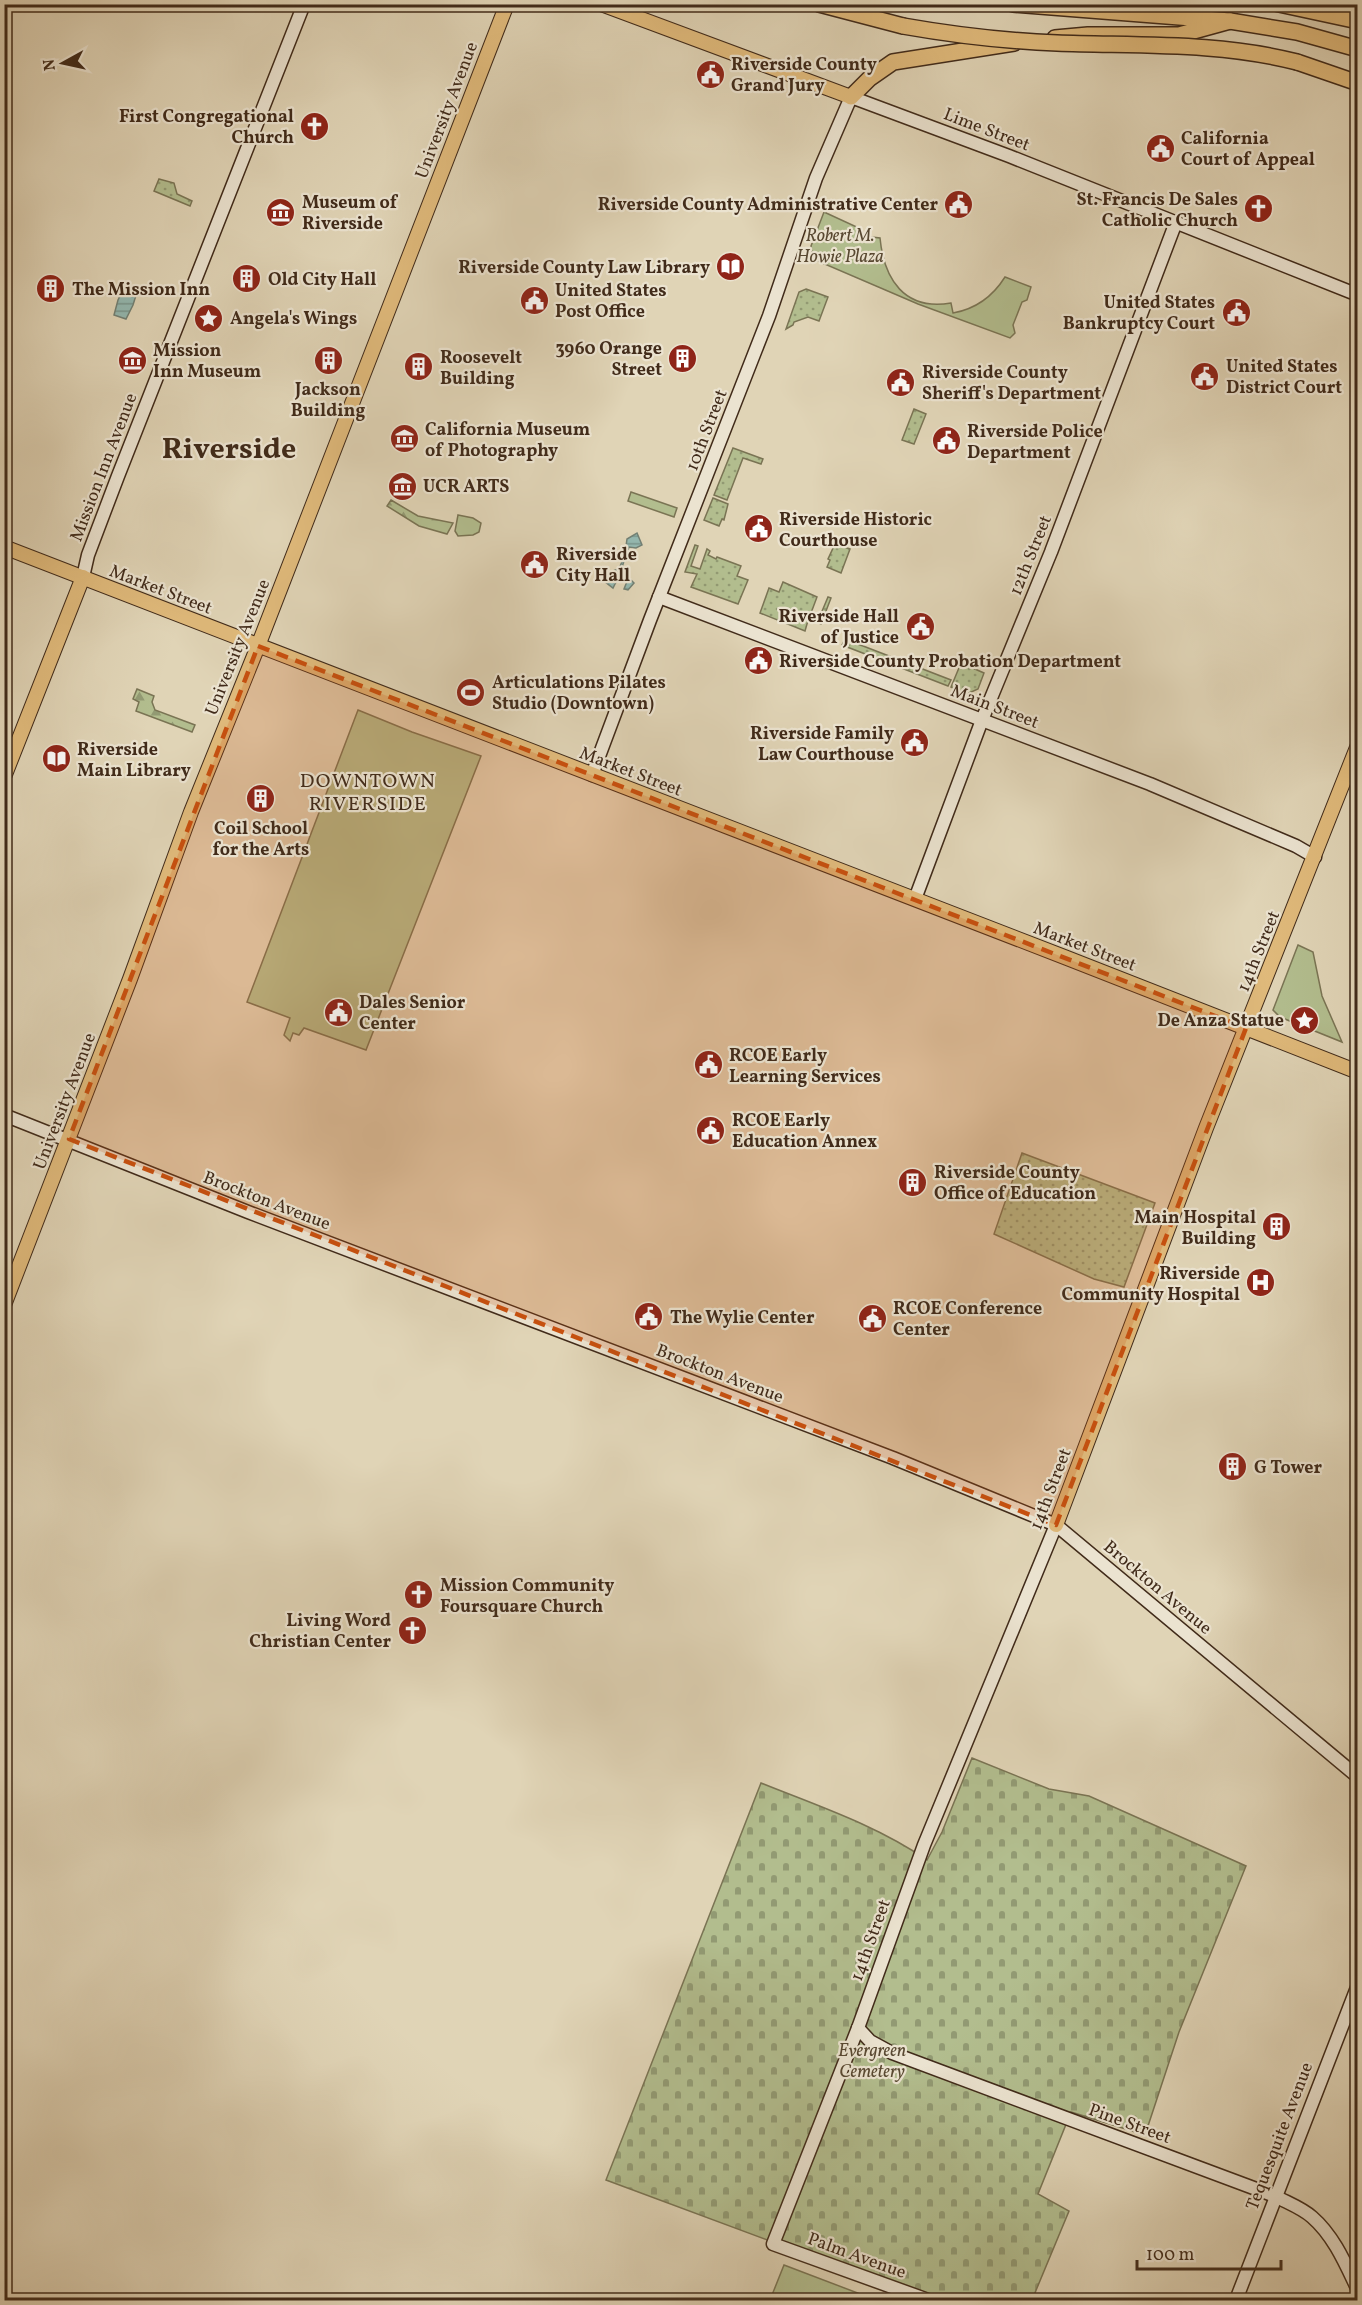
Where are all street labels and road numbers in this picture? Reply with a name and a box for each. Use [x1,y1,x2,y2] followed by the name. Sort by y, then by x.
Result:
[410,38,485,183] street label: University Avenue
[940,102,1033,158] street label: Lime Street
[680,386,734,475] street label: 10th Street
[65,390,144,545] street label: Mission Inn Avenue
[1004,512,1059,599] street label: 12th Street
[105,559,216,622] street label: Market Street
[200,576,277,719] street label: University Avenue
[947,679,1042,736] street label: Main Street
[575,741,686,804] street label: Market Street
[1232,907,1287,996] street label: 14th Street
[1029,916,1140,979] street label: Market Street
[28,1029,103,1174] street label: University Avenue
[199,1166,334,1237] street label: Brockton Avenue
[652,1339,787,1410] street label: Brockton Avenue
[1024,1445,1078,1534] street label: 14th Street
[1097,1535,1217,1641] street label: Brockton Avenue
[845,1896,898,1985] street label: 14th Street
[1241,2059,1320,2214] street label: Tequesquite Avenue
[1085,2098,1174,2151] street label: Pine Street
[804,2227,909,2286] street label: Palm Avenue

